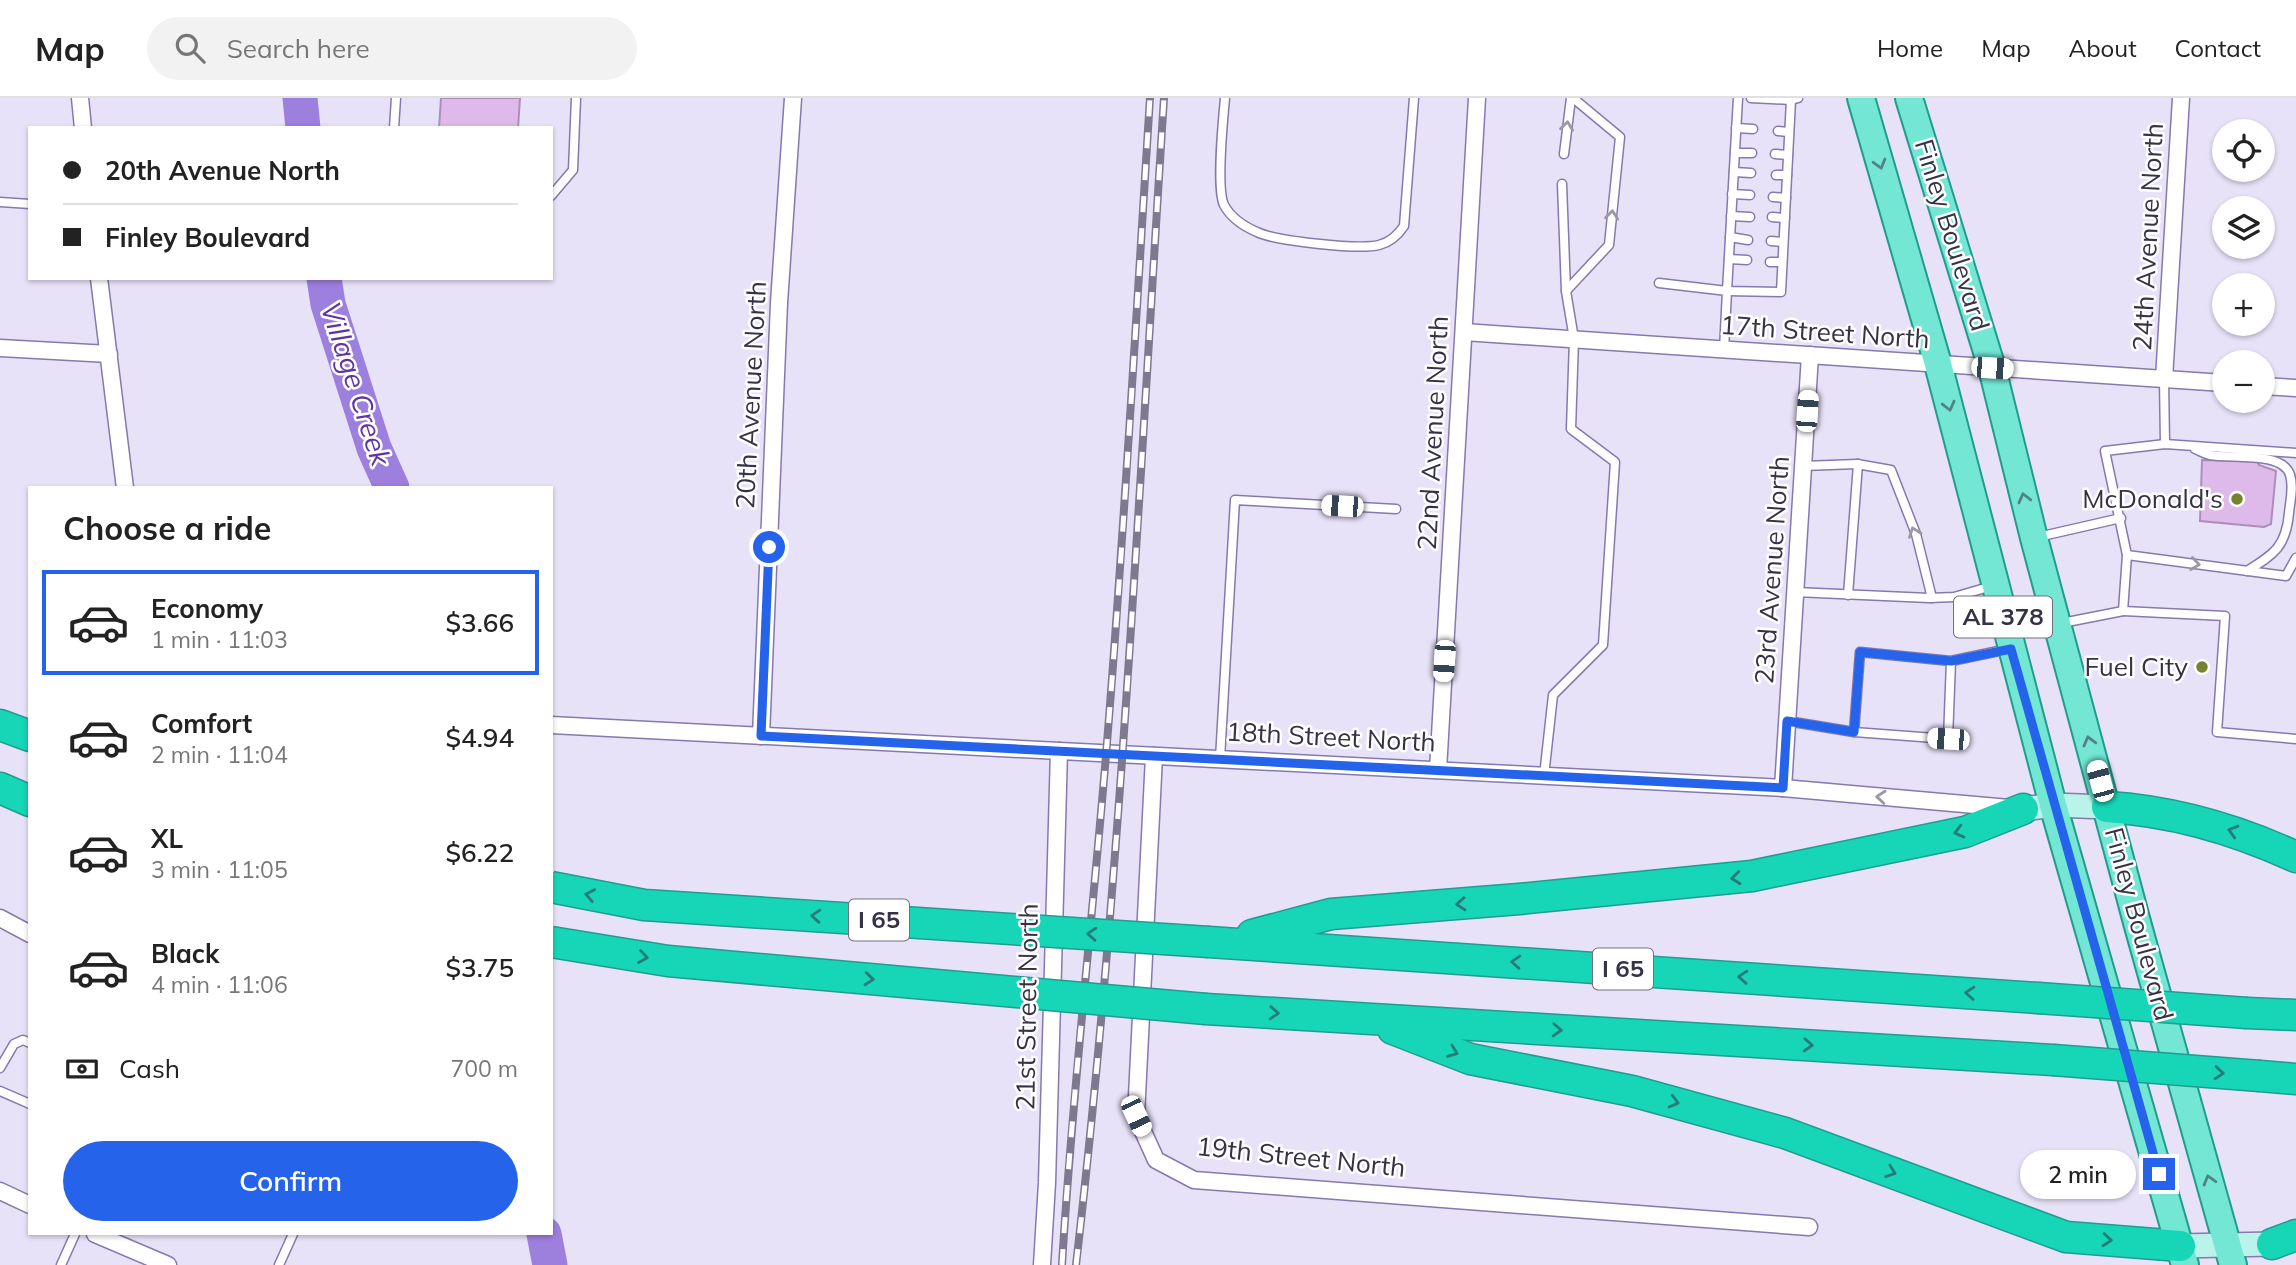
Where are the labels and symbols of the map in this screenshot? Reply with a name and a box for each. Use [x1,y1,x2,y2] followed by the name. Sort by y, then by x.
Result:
[1560,120,1575,132] one-way arrow
[2125,122,2170,352] street label: 24th Avenue North
[1908,135,1997,335] street label: Finley Boulevard
[1871,157,1886,169] one-way arrow
[1604,209,1619,220] one-way arrow
[728,280,773,510] street label: 20th Avenue North
[314,298,400,471] water label: Village Creek
[1719,308,1931,355] street label: 17th Street North
[1410,315,1455,551] street label: 22nd Avenue North
[1971,356,2014,380] car
[1796,389,1819,433] car
[1941,400,1955,412] one-way arrow
[1747,455,1796,685] street label: 23rd Avenue North
[2082,482,2223,515] place label: McDonald's
[2229,491,2245,507] marker: McDonald's
[2018,492,2032,504] one-way arrow
[1321,494,1364,518] car
[1908,526,1922,538] one-way arrow
[753,531,785,563] route start
[2189,556,2201,571] one-way arrow
[1954,596,2052,638] road number: AL 378
[1433,639,1456,683] car
[2085,650,2188,683] place label: Fuel City
[2194,659,2210,675] marker: Fuel City
[1225,715,1437,758] street label: 18th Street North
[1927,727,1970,751] car
[2083,735,2098,747] one-way arrow
[2085,758,2116,804] car
[1876,790,1887,805] one-way arrow
[1953,824,1965,838] one-way arrow
[2098,824,2181,1024] street label: Finley Boulevard
[2227,824,2239,839] one-way arrow
[1730,870,1741,885] one-way arrow
[584,888,596,903] one-way arrow
[1455,896,1466,911] one-way arrow
[849,900,909,940] road number: I 65
[1008,903,1045,1111] street label: 21st Street North
[810,909,821,924] one-way arrow
[1086,927,1097,942] one-way arrow
[1593,948,1653,990] road number: I 65
[637,949,649,964] one-way arrow
[1510,954,1521,969] one-way arrow
[1737,970,1748,985] one-way arrow
[864,971,875,986] one-way arrow
[1964,986,1975,1001] one-way arrow
[1269,1006,1280,1021] one-way arrow
[1551,1023,1562,1038] one-way arrow
[1803,1037,1814,1052] one-way arrow
[1446,1044,1458,1058] one-way arrow
[2214,1065,2225,1080] one-way arrow
[1118,1093,1155,1139] car
[1668,1094,1680,1109] one-way arrow
[1195,1129,1407,1184] street label: 19th Street North
[2019,1150,2134,1198] callout: 2 min
[2143,1158,2175,1190] route end
[1884,1164,1896,1178] one-way arrow
[2203,1174,2217,1186] one-way arrow
[2101,1232,2112,1247] one-way arrow

